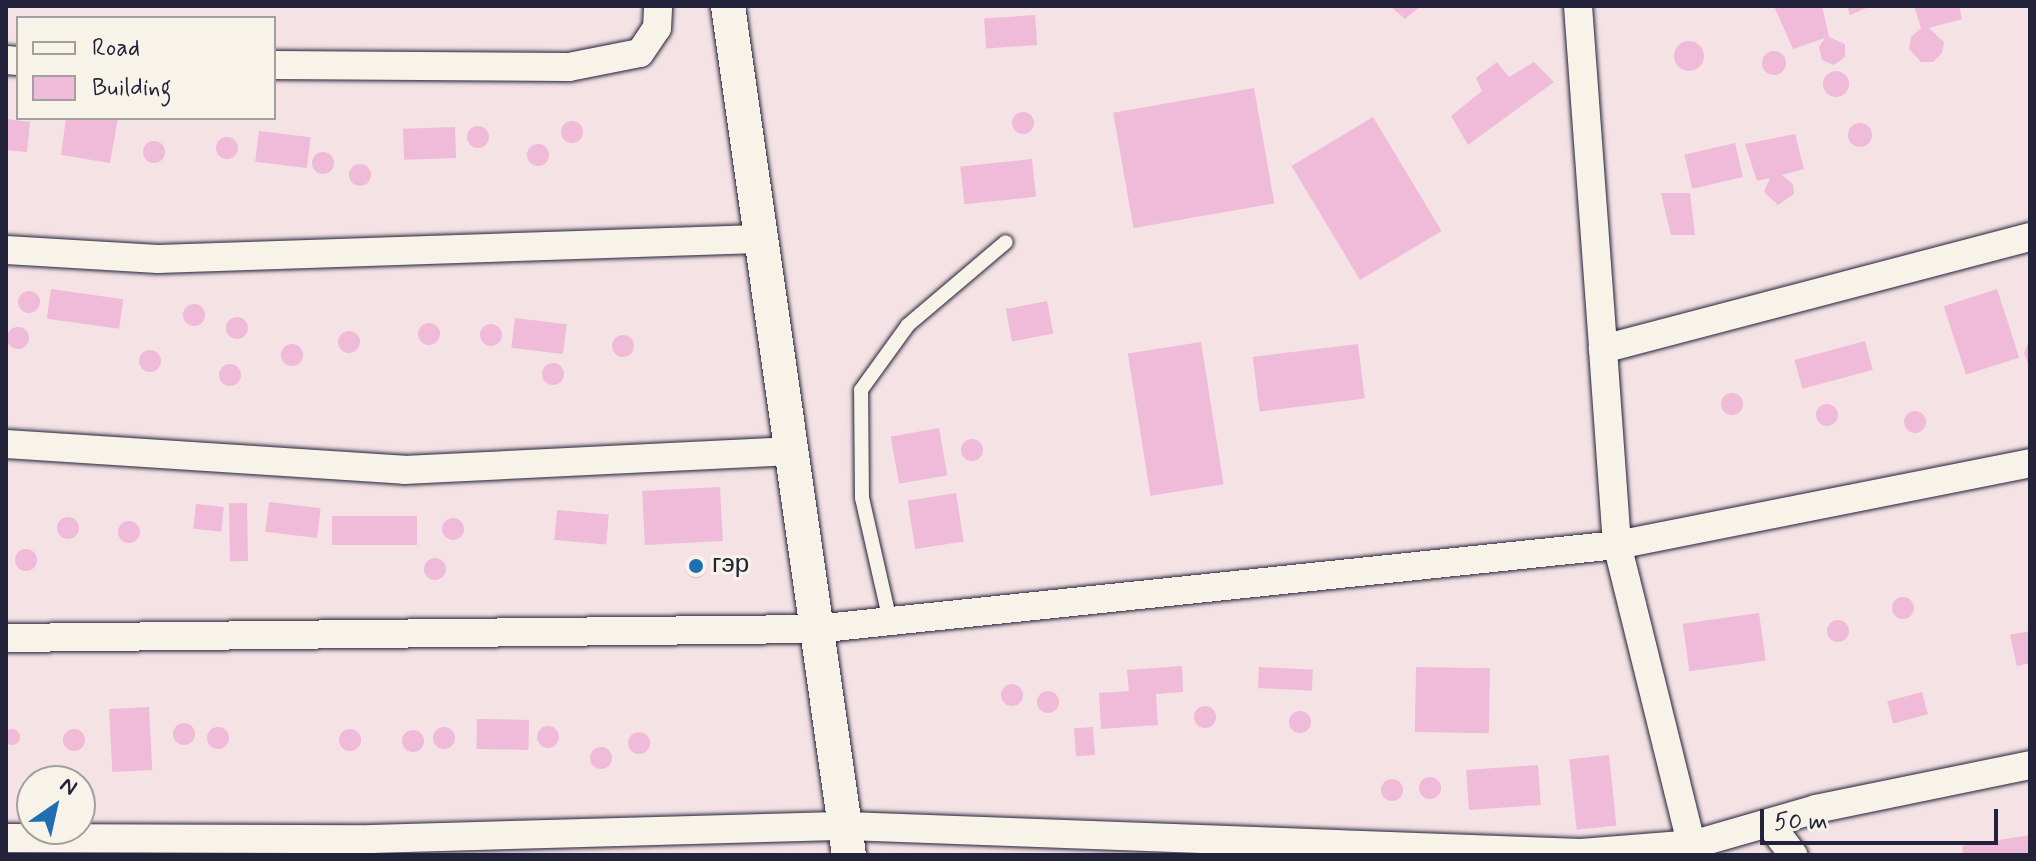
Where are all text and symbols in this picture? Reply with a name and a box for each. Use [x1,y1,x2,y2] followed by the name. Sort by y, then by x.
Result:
[16,16,276,120] legend
[92,33,140,64] text: Road
[92,73,172,104] text: Building
[712,550,749,582] place label: гэр
[687,557,705,575] marker: гэр
[16,765,96,845] north arrow
[54,771,82,802] text: N
[1764,793,2002,843] scale bar
[1774,807,1828,838] text: 50 m

